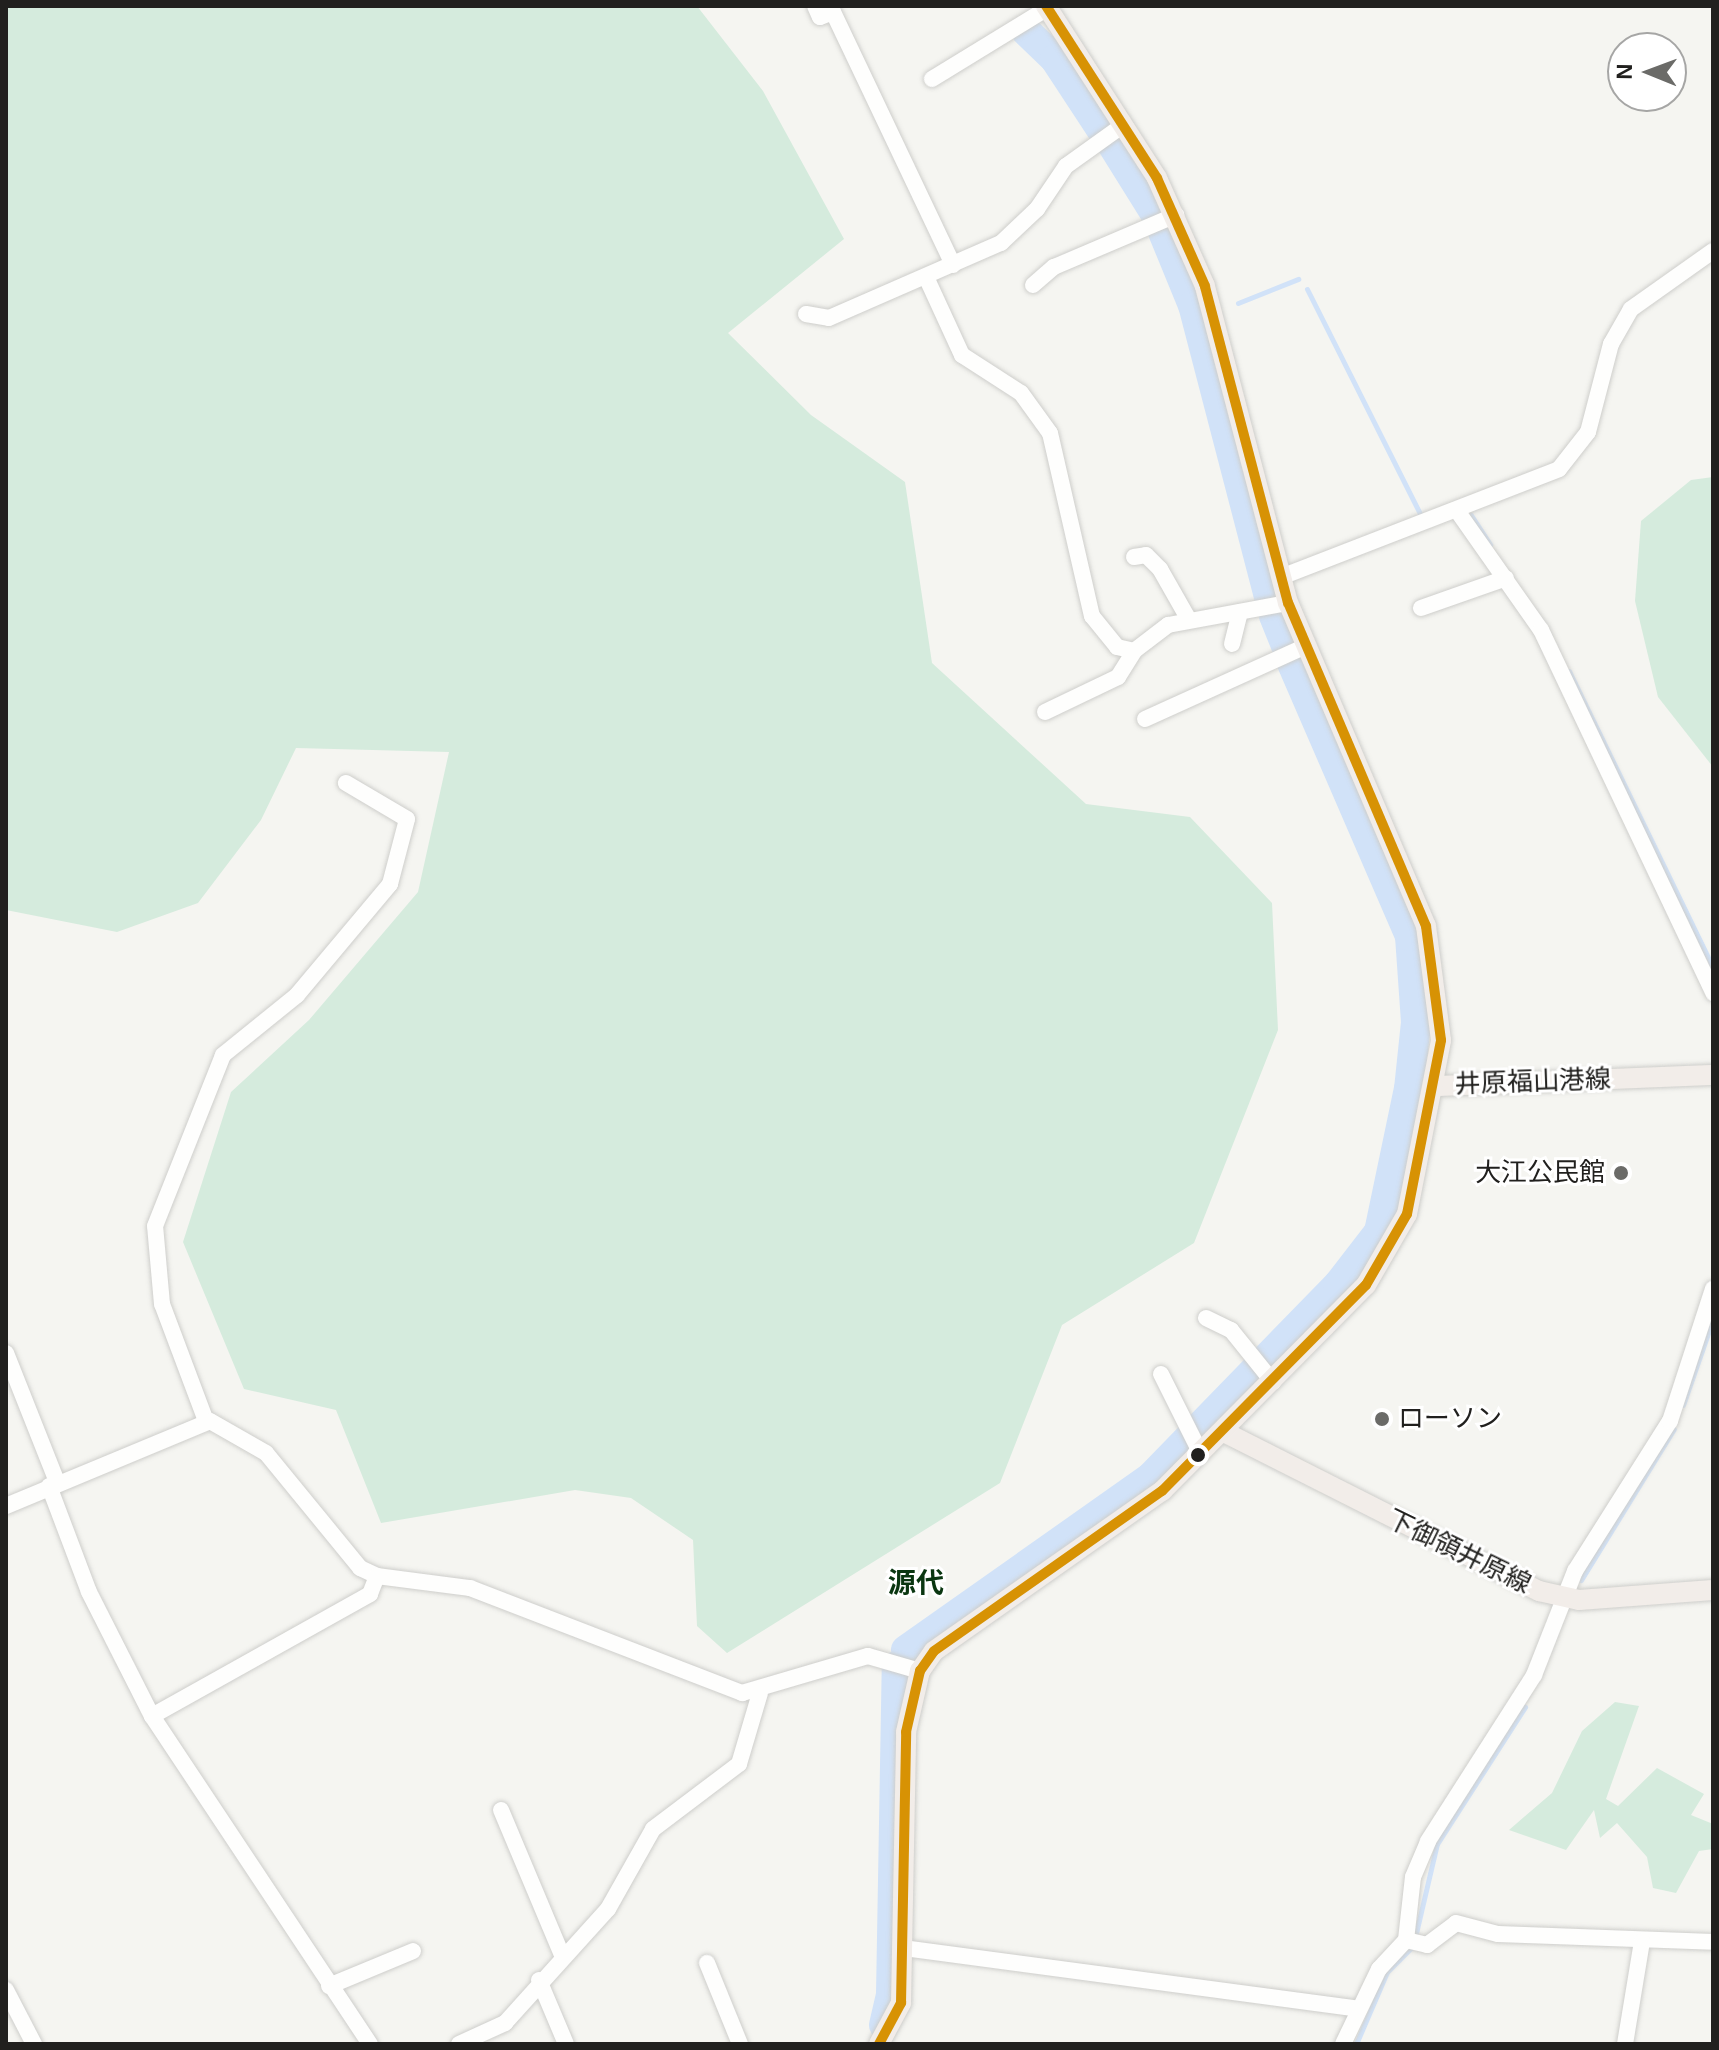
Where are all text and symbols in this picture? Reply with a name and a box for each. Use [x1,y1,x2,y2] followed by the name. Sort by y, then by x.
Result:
[1607,32,1687,112] north arrow
[1612,63,1637,80] text: N
[1455,1064,1611,1100] street label: 井原福山港線
[1475,1157,1605,1189] place label: 大江公民館
[1612,1164,1630,1182] marker: 大江公民館
[1398,1403,1502,1435] place label: ローソン
[1373,1410,1391,1428] marker: ローソン
[1190,1447,1206,1463] unlabelled marker
[1382,1504,1536,1600] street label: 下御領井原線
[888,1566,944,1600] district label: 源代

